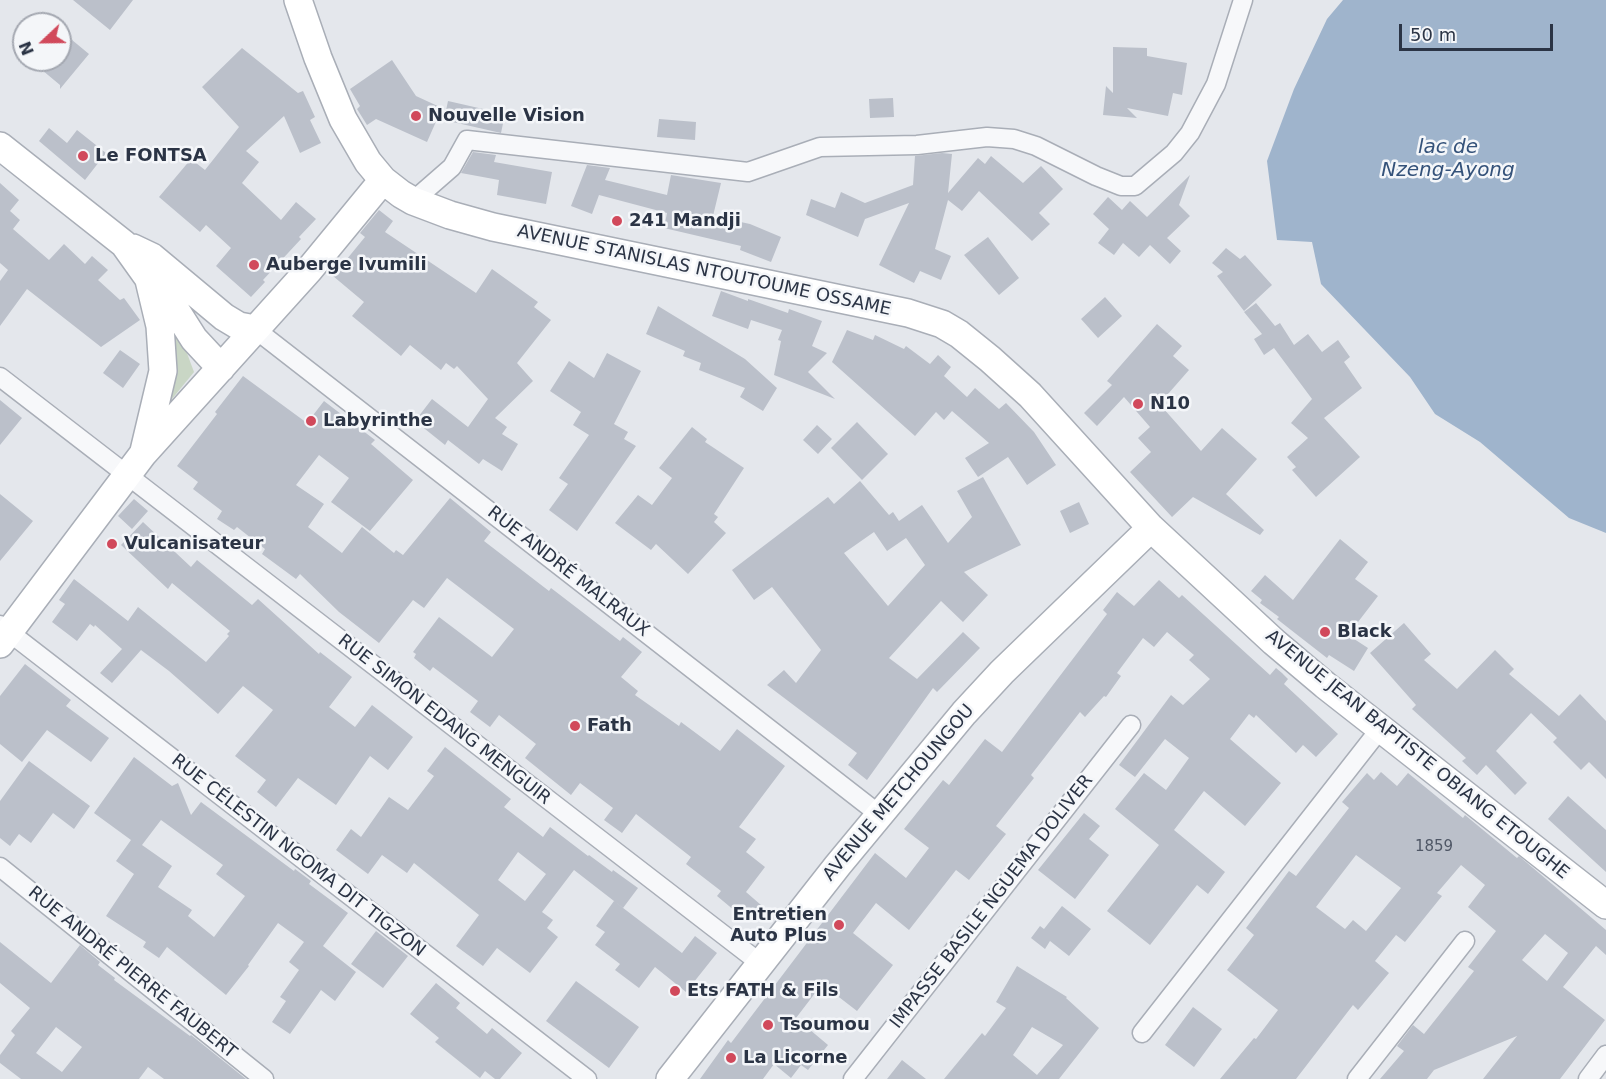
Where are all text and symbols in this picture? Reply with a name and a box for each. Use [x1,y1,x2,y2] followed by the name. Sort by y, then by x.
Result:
[12,12,72,72] north arrow
[1402,12,1556,50] scale bar
[1410,24,1456,45] text: 50 m
[15,38,38,58] text: N
[428,105,585,127] place label: Nouvelle Vision
[409,109,423,123] marker: Nouvelle Vision
[1381,136,1515,183] water label: lac de Nzeng-Ayong
[95,145,207,167] place label: Le FONTSA
[76,149,90,163] marker: Le FONTSA
[629,210,741,232] place label: 241 Mandji
[610,214,624,228] marker: 241 Mandji
[515,221,893,321] street label: AVENUE STANISLAS NTOUTOUME OSSAME
[266,254,427,276] place label: Auberge Ivumili
[247,258,261,272] marker: Auberge Ivumili
[1150,393,1190,415] place label: N10
[1131,397,1145,411] marker: N10
[323,410,433,432] place label: Labyrinthe
[304,414,318,428] marker: Labyrinthe
[483,502,653,642] street label: RUE ANDRÉ MALRAUX
[124,533,263,555] place label: Vulcanisateur
[105,537,119,551] marker: Vulcanisateur
[1337,621,1392,643] place label: Black
[1318,625,1332,639] marker: Black
[1261,626,1573,884] street label: AVENUE JEAN BAPTISTE OBIANG ETOUGHE
[333,630,555,810] street label: RUE SIMON EDANG MENGUIR
[819,700,979,886] street label: AVENUE METCHOUNGOU
[587,715,632,737] place label: Fath
[568,719,582,733] marker: Fath
[167,750,429,962] street label: RUE CÉLESTIN NGOMA DIT TIGZON
[886,771,1098,1033] street label: IMPASSE BASILE NGUEMA DOLIVER
[1415,838,1453,856] house number: 1859
[23,882,241,1064] street label: RUE ANDRÉ PIERRE FAUBERT
[730,904,827,946] place label: Entretien Auto Plus
[832,918,846,932] marker: Entretien Auto Plus
[687,980,839,1002] place label: Ets FATH & Fils
[668,984,682,998] marker: Ets FATH & Fils
[780,1014,870,1036] place label: Tsoumou
[761,1018,775,1032] marker: Tsoumou
[743,1047,847,1069] place label: La Licorne
[724,1051,738,1065] marker: La Licorne

